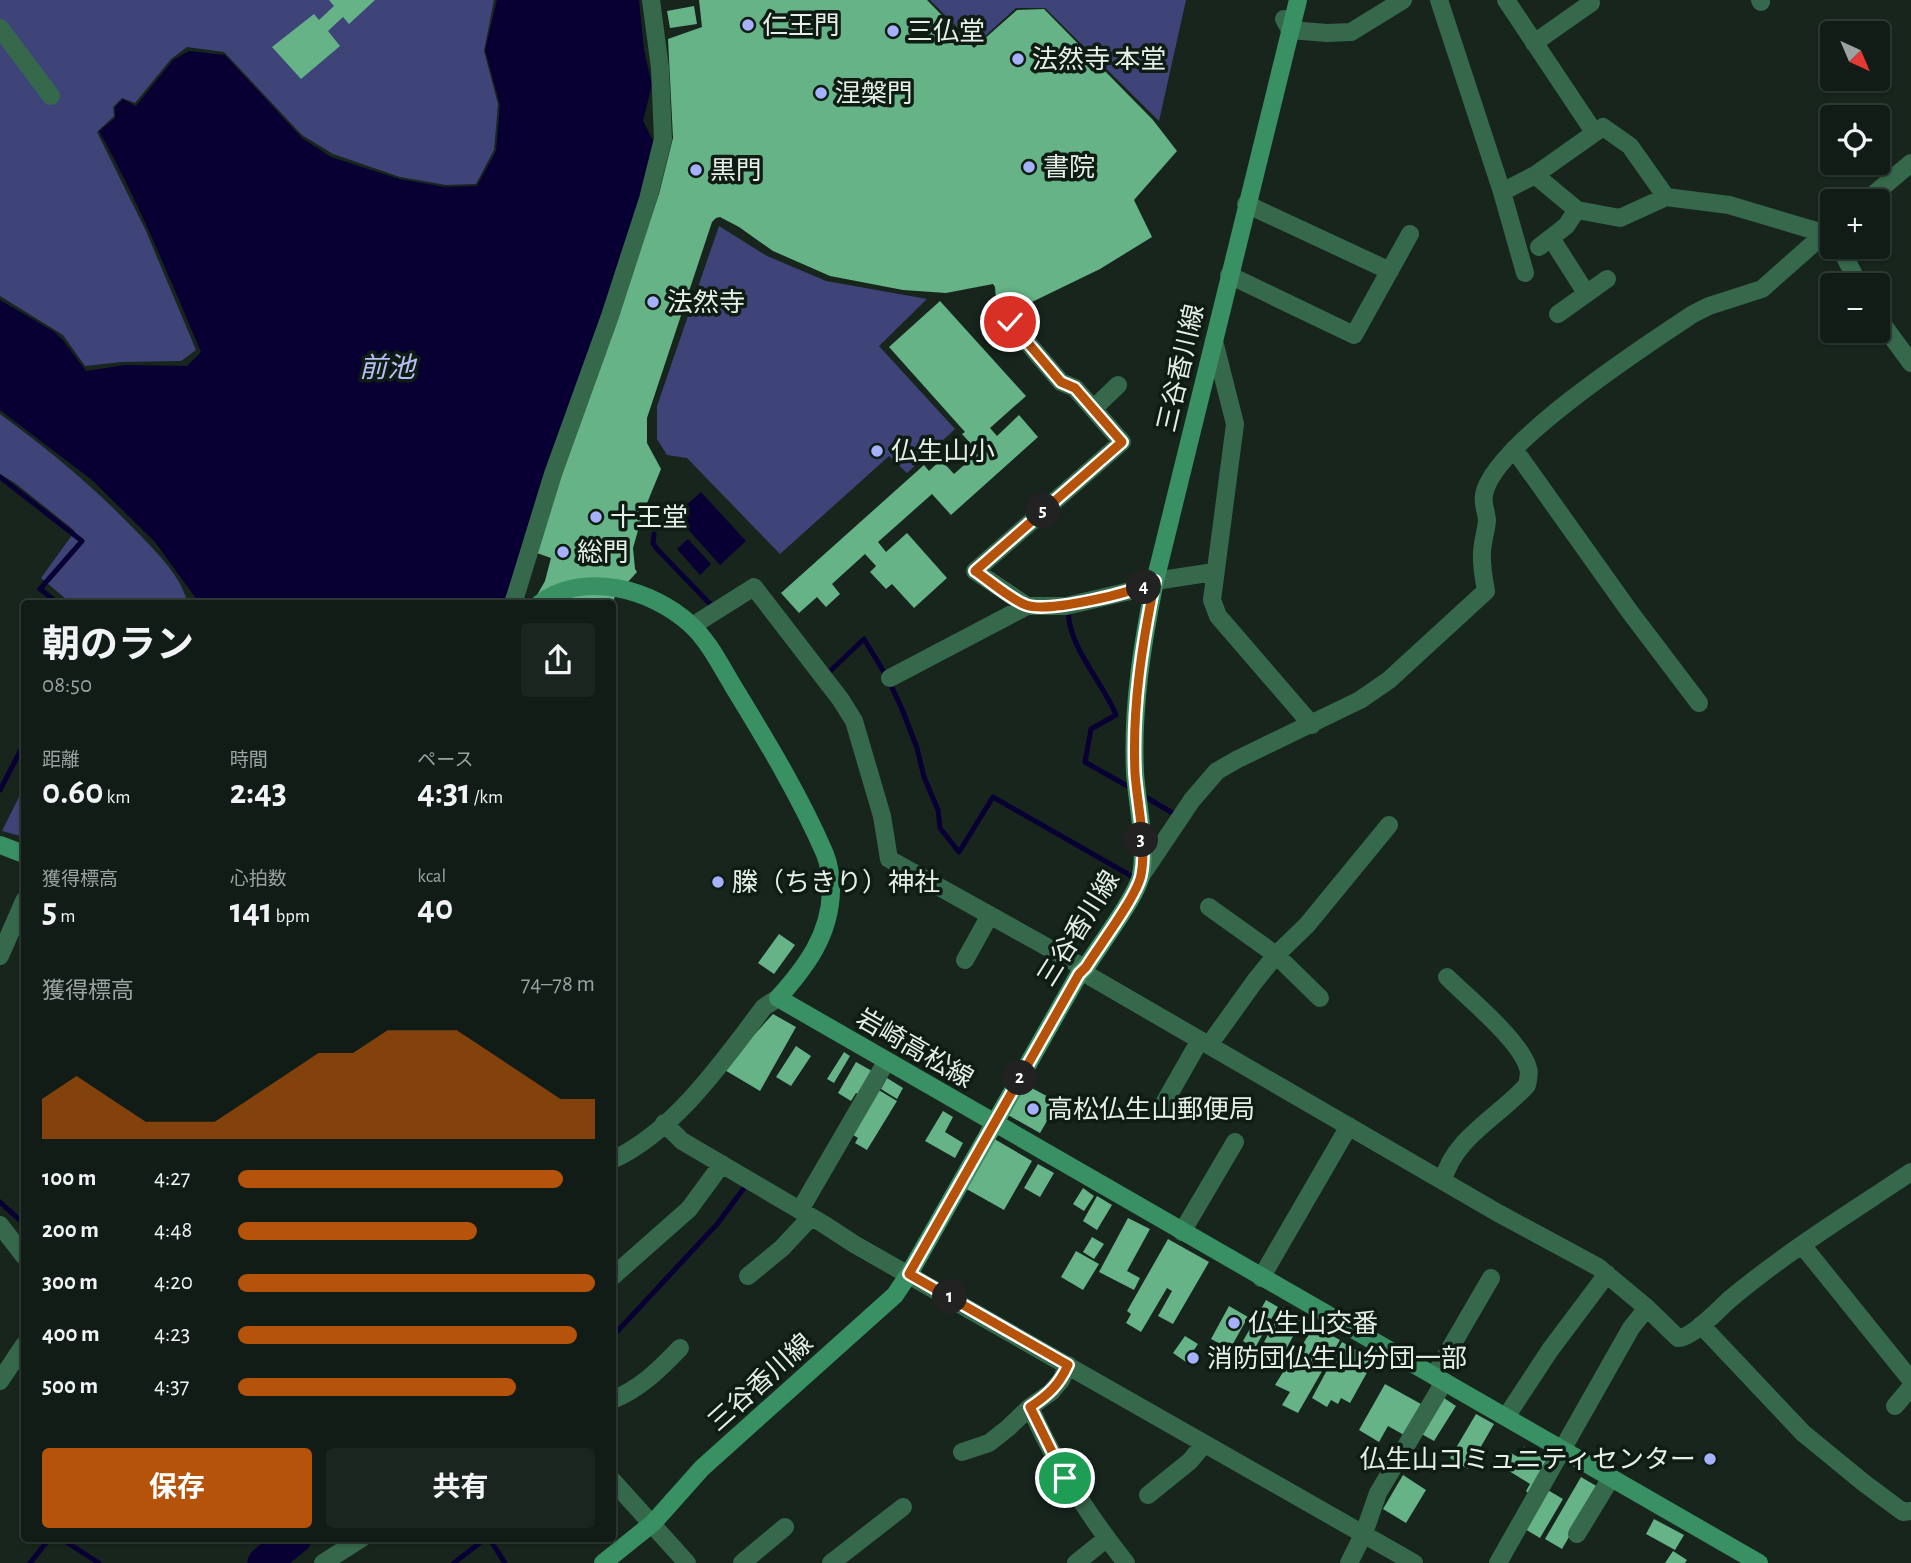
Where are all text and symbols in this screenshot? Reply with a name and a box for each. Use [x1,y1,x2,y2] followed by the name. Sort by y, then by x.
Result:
[762,12,840,39] place label: 仁王門
[740,17,756,33] marker: 仁王門
[907,18,985,45] place label: 三仏堂
[1820,21,1890,91] north arrow
[1820,21,1890,343] map controls
[885,23,901,39] marker: 三仏堂
[1032,45,1166,73] place label: 法然寺 本堂
[1010,51,1026,67] marker: 法然寺 本堂
[835,80,913,107] place label: 涅槃門
[813,85,829,101] marker: 涅槃門
[1820,105,1890,175] button: locate
[1043,154,1095,181] place label: 書院
[710,158,762,184] place label: 黒門
[1021,159,1037,175] marker: 書院
[688,162,704,178] marker: 黒門
[1820,189,1890,259] button: +
[1820,273,1890,343] button: −
[667,288,745,316] place label: 法然寺
[980,292,1040,352] pin
[645,294,661,310] marker: 法然寺
[1153,302,1208,434] street label: 三谷香川線
[991,303,1029,341] icon: check
[359,353,418,383] water label: 前池
[891,438,995,465] place label: 仏生山小
[869,443,885,459] marker: 仏生山小
[1026,494,1060,528] pin: 5
[1038,501,1047,520] text: 5
[610,504,688,531] place label: 十王堂
[588,509,604,525] marker: 十王堂
[577,539,629,566] place label: 総門
[555,544,571,560] marker: 総門
[1126,570,1162,604] pin: 4
[1139,577,1148,596] text: 4
[521,623,595,697] button: share
[42,627,194,665] text: 朝のラン
[42,674,92,697] text: 08:50
[42,751,80,770] text: 距離
[230,751,268,770] text: 時間
[417,751,473,770] text: ペース
[42,775,103,810] text: 0.60
[230,775,287,810] text: 2:43
[417,775,471,810] text: 4:31
[103,788,130,807] text: km
[471,788,503,807] text: /km
[1124,822,1158,858] pin: 3
[1136,830,1145,849] text: 3
[1033,866,1124,991] street label: 三谷香川線
[417,867,446,886] text: kcal
[732,868,940,896] place label: 榺（ちきり）神社
[42,870,118,889] text: 獲得標高
[230,870,287,889] text: 心拍数
[710,874,726,890] marker: 榺（ちきり）神社
[417,891,453,926] text: 40
[42,894,57,929] text: 5
[230,894,272,929] text: 141
[57,907,75,926] text: m
[272,907,310,926] text: bpm
[521,973,595,996] text: 74–78 m
[42,980,134,1003] text: 獲得標高
[852,1004,978,1093] street label: 岩崎高松線
[1002,1060,1038,1096] pin: 2
[1015,1068,1024,1087] text: 2
[1047,1096,1255,1123] place label: 高松仏生山郵便局
[1025,1101,1041,1117] marker: 高松仏生山郵便局
[42,1167,96,1190] text: 100 m
[154,1167,190,1190] text: 4:27
[42,1219,99,1242] text: 200 m
[154,1219,192,1242] text: 4:48
[42,1271,98,1294] text: 300 m
[154,1271,193,1294] text: 4:20
[932,1280,968,1314] pin: 1
[946,1287,953,1306] text: 1
[1248,1310,1378,1337] place label: 仏生山交番
[1226,1315,1242,1331] marker: 仏生山交番
[42,1323,100,1346] text: 400 m
[154,1323,190,1346] text: 4:23
[703,1329,818,1436] street label: 三谷香川線
[1207,1345,1467,1372] place label: 消防団仏生山分団一部
[1185,1350,1201,1366] marker: 消防団仏生山分団一部
[42,1375,98,1398] text: 500 m
[154,1375,189,1398] text: 4:37
[1360,1446,1696,1473] place label: 仏生山コミュニティセンター
[42,1448,312,1528] button: 保存
[326,1448,595,1528] button: 共有
[1035,1448,1095,1508] pin
[1702,1451,1718,1467] marker: 仏生山コミュニティセンター
[1046,1459,1084,1497] icon: arrive

